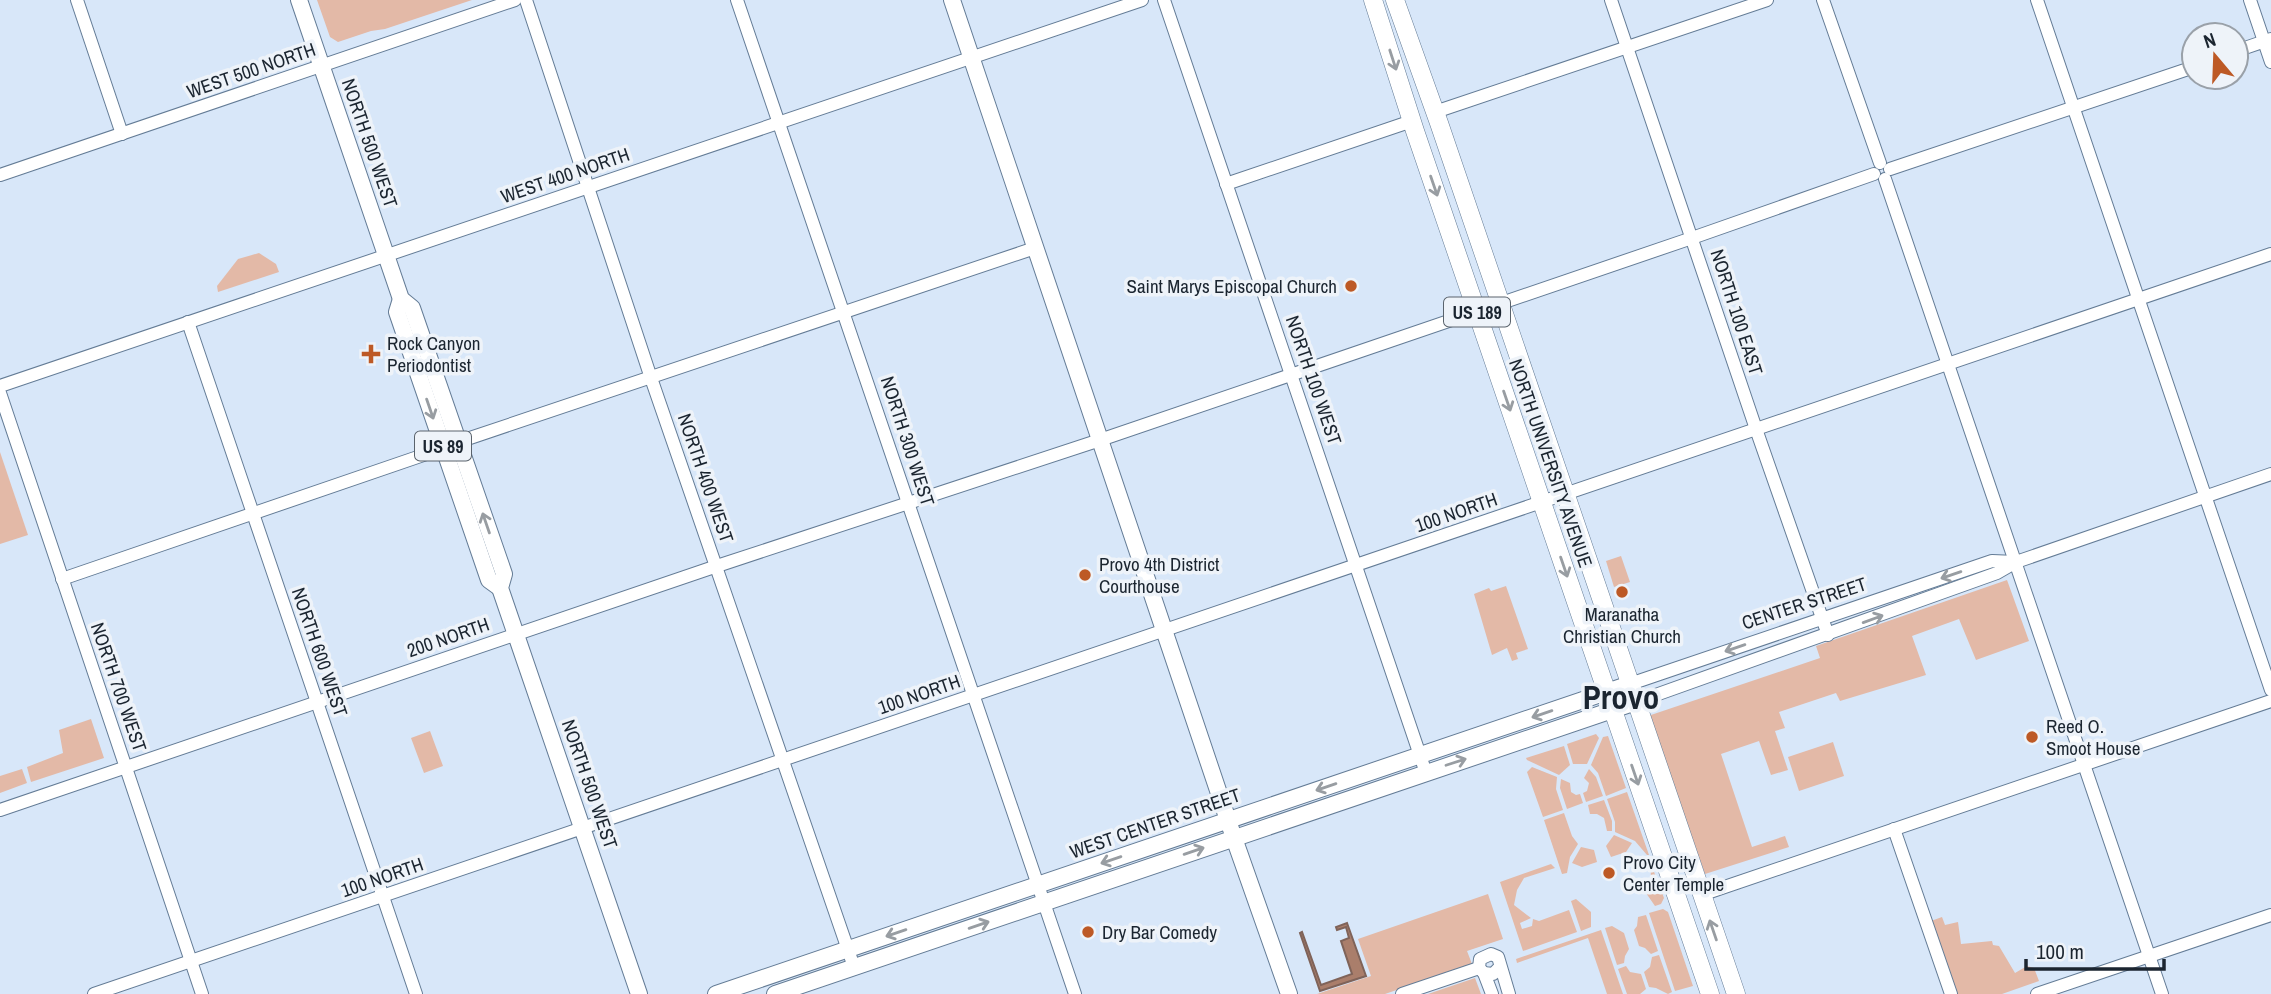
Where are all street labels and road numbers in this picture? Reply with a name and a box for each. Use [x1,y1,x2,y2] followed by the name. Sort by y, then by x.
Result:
[183,36,319,104] street label: WEST 500 NORTH
[336,75,404,211] street label: NORTH 500 WEST
[497,141,633,209] street label: WEST 400 NORTH
[1704,246,1770,379] street label: NORTH 100 EAST
[1444,298,1510,326] road number: US 189
[1280,312,1348,448] street label: NORTH 100 WEST
[1503,355,1599,571] street label: NORTH UNIVERSITY AVENUE
[875,373,941,510] street label: NORTH 300 WEST
[672,410,740,546] street label: NORTH 400 WEST
[415,432,471,461] road number: US 89
[1411,486,1501,538] street label: 100 NORTH
[1738,570,1870,635] street label: CENTER STREET
[286,584,354,720] street label: NORTH 600 WEST
[403,611,493,663] street label: 200 NORTH
[85,619,153,755] street label: NORTH 700 WEST
[874,668,964,720] street label: 100 NORTH
[556,716,624,852] street label: NORTH 500 WEST
[1066,781,1244,864] street label: WEST CENTER STREET
[337,851,427,903] street label: 100 NORTH

